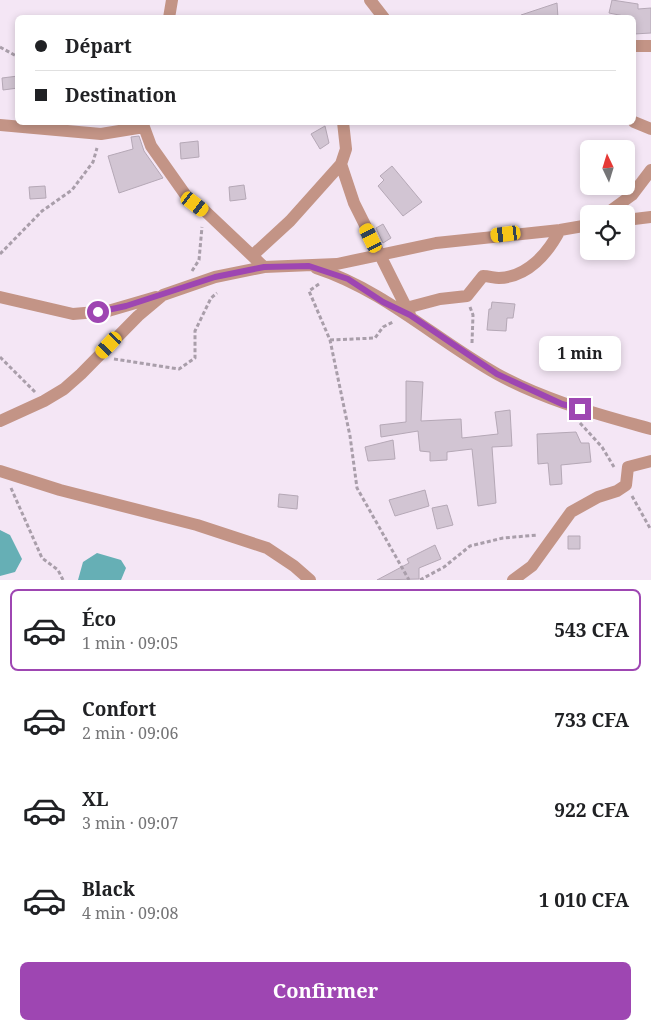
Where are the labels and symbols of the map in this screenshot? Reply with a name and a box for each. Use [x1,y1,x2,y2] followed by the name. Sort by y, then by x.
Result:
[580,140,635,195] north arrow
[178,189,211,219] car
[357,221,384,255] car
[490,225,521,243] car
[87,301,109,323] route start
[93,329,124,361] car
[539,336,621,372] callout: 1 min
[569,398,591,420] route end

